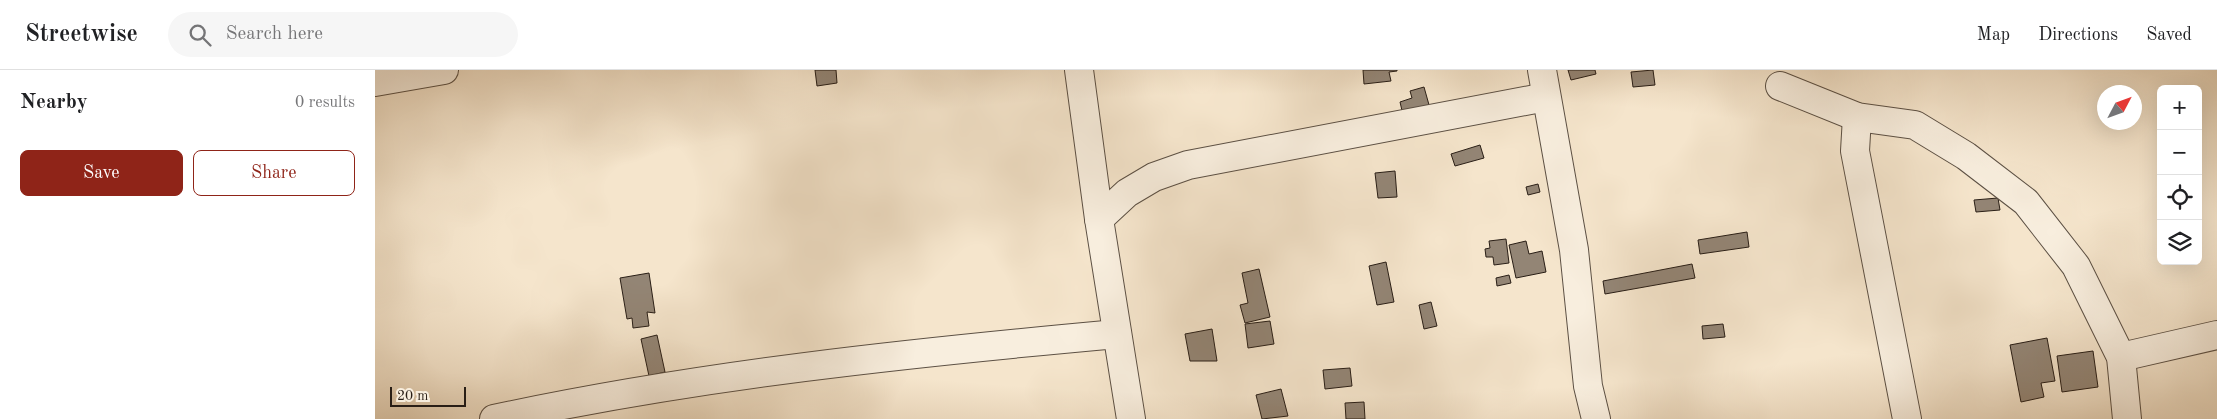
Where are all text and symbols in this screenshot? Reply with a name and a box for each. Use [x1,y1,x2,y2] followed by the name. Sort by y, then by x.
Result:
[168,12,518,57] search box
[186,21,214,49] icon: search
[25,23,138,47] text: Streetwise
[226,25,323,44] text: Search here
[1977,26,2010,44] text: Map
[2038,26,2118,44] text: Directions
[2146,26,2192,44] text: Saved
[2097,85,2142,130] north arrow
[2157,85,2202,265] map controls
[2157,85,2202,130] button: +
[20,92,88,113] text: Nearby
[295,95,355,111] text: 0 results
[2157,130,2202,175] button: −
[20,150,183,196] button: Save
[193,150,355,196] button: Share
[2157,175,2202,220] button: locate
[2157,220,2202,265] button: layers
[390,384,466,407] scale bar
[397,389,428,403] text: 20 m

